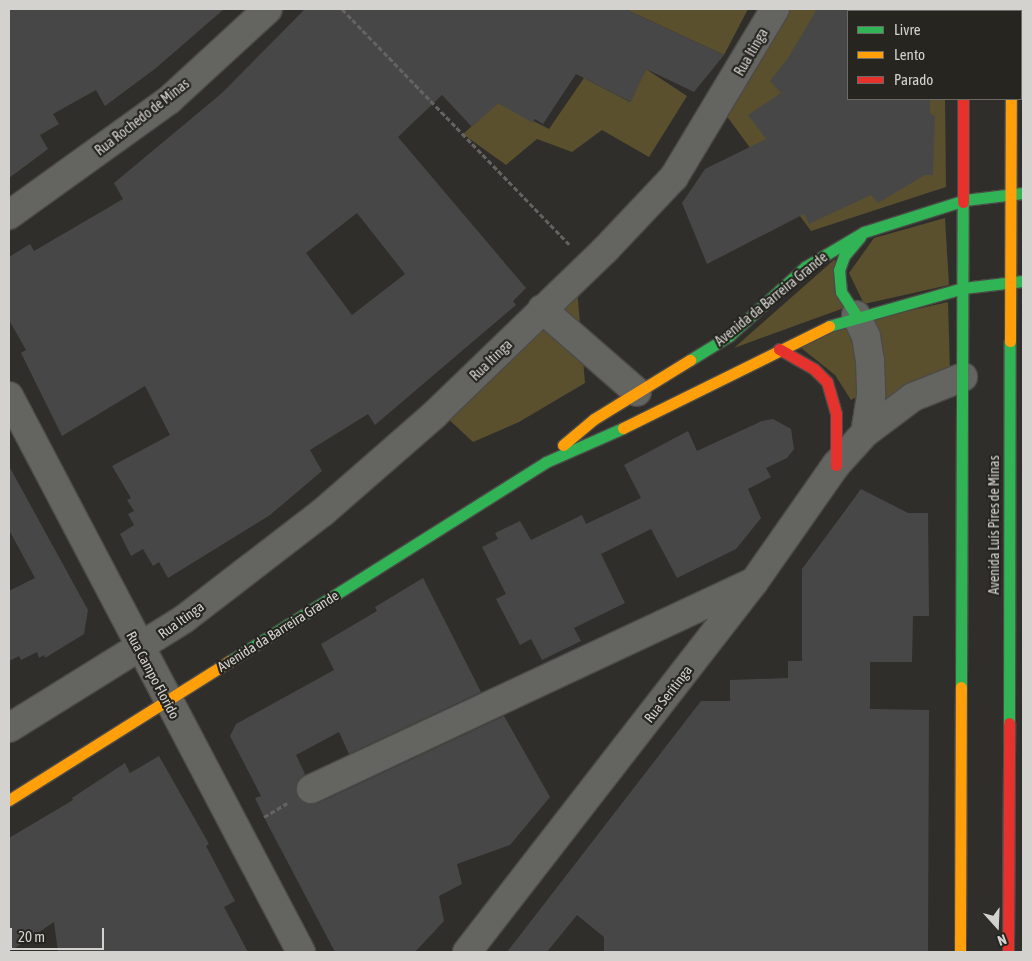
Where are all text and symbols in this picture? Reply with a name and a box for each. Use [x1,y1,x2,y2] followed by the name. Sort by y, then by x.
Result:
[847,10,1022,100] legend
[894,21,921,38] text: Livre
[731,25,771,79] street label: Rua Itinga
[894,46,925,63] text: Lento
[894,71,933,88] text: Parado
[92,75,192,159] street label: Rua Rochedo de Minas
[711,248,831,350] street label: Avenida da Barreira Grande
[466,336,516,384] street label: Rua Itinga
[986,455,1002,595] street label: Avenida Luís Pires de Minas
[214,587,342,675] street label: Avenida da Barreira Grande
[155,598,207,642] street label: Rua Itinga
[123,628,183,722] street label: Rua Campo Florido
[640,662,696,726] street label: Rua Seritinga
[972,901,1022,951] north arrow
[12,918,106,950] scale bar
[18,928,45,945] text: 20 m
[996,931,1009,949] text: N

